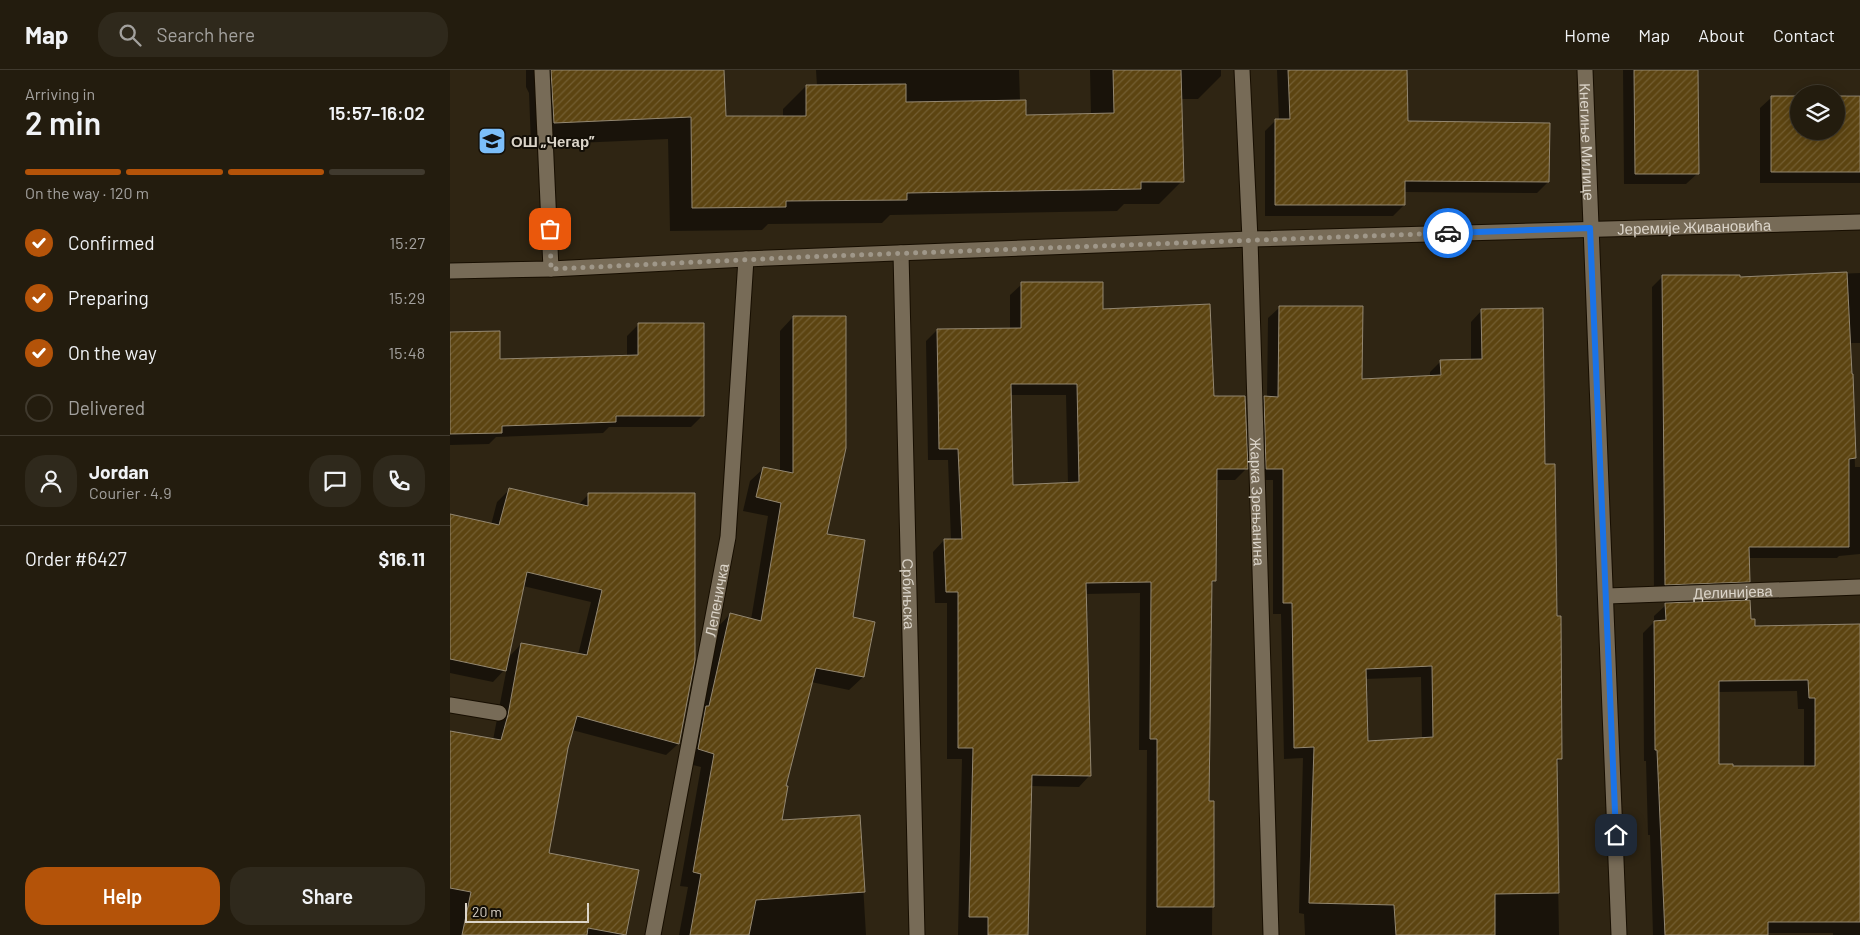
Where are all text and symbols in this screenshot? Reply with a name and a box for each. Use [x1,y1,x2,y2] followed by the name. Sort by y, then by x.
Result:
[98,12,448,57] search box
[25,20,68,49] text: Map
[116,21,144,49] icon: search
[156,23,255,46] text: Search here
[1564,24,1610,46] text: Home
[1638,24,1670,46] text: Map
[1698,24,1745,46] text: About
[1773,24,1835,46] text: Contact
[1576,83,1598,201] street label: Кнегиње Милице
[25,84,95,103] text: Arriving in
[1790,85,1845,140] map controls
[1790,85,1845,140] button: layers
[328,101,425,124] text: 15:57–16:02
[25,103,101,141] text: 2 min
[477,126,507,156] school or university icon: ОШ „Чегар”
[511,132,595,150] place label: ОШ „Чегар”
[25,183,149,202] text: On the way · 120 m
[529,208,571,250] pin
[1423,208,1473,258] courier
[536,215,564,243] icon: bag
[1617,215,1772,238] street label: Јеремије Живановића
[1434,219,1462,247] icon: car
[25,229,53,257] icon: check
[68,231,155,254] text: Confirmed
[390,233,425,252] text: 15:27
[25,284,53,312] icon: check
[68,286,149,309] text: Preparing
[389,288,425,307] text: 15:29
[25,339,53,367] icon: check
[68,341,157,364] text: On the way
[389,343,425,362] text: 15:48
[68,396,145,419] text: Delivered
[1247,437,1269,567] street label: Жарка Зрењанина
[25,455,77,507] button: person
[309,455,361,507] button: chat
[373,455,425,507] button: phone
[89,460,149,483] text: Jordan
[89,483,172,502] text: Courier · 4.9
[25,547,127,570] text: Order #6427
[378,547,425,570] text: $16.11
[899,558,919,630] street label: Србињска
[700,561,732,638] street label: Лепеничка
[1693,581,1774,602] street label: Делинијева
[1595,814,1637,856] pin
[1602,821,1630,849] icon: home
[25,867,220,925] button: Help
[230,867,425,925] button: Share
[465,900,589,923] scale bar
[472,903,502,920] text: 20 m

